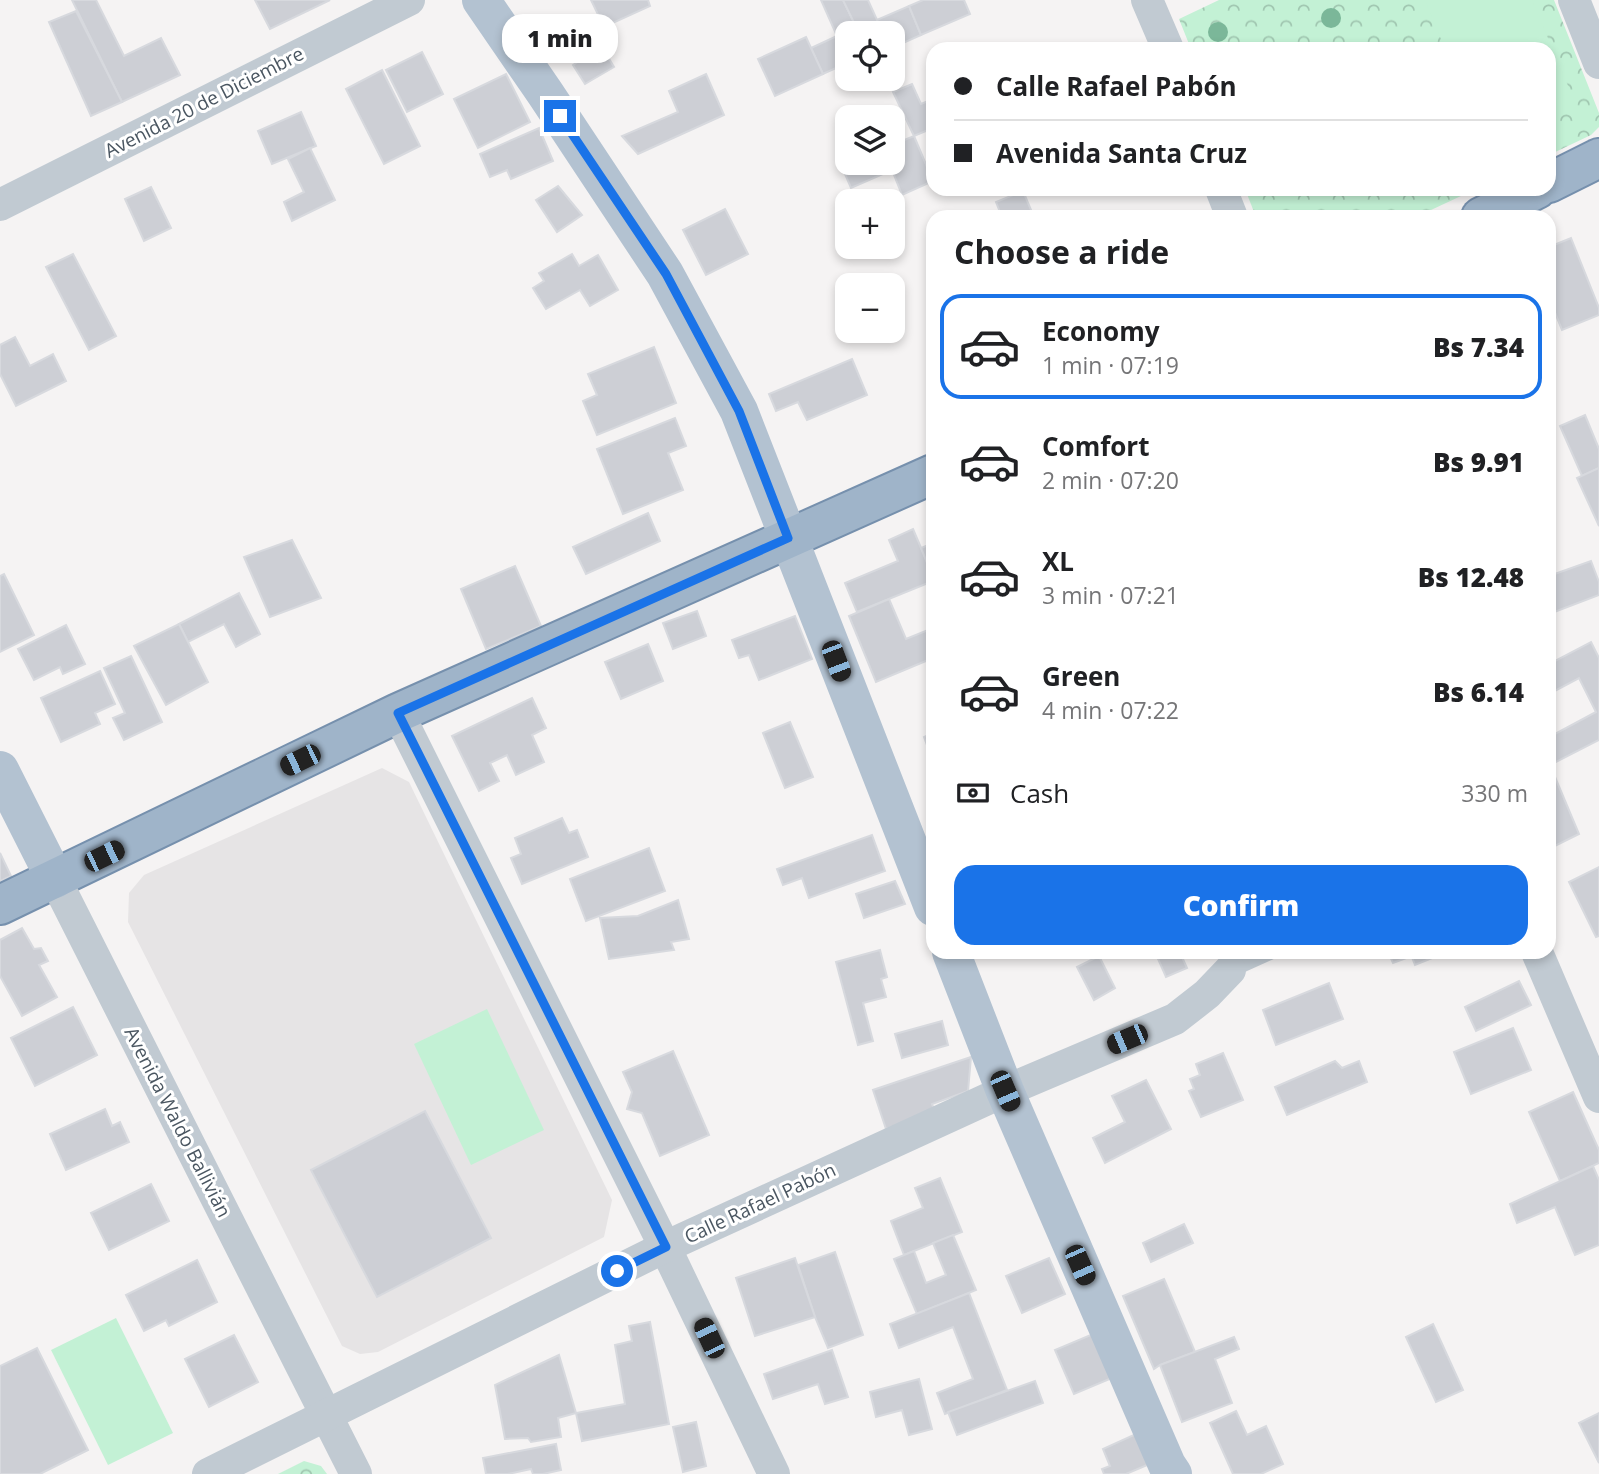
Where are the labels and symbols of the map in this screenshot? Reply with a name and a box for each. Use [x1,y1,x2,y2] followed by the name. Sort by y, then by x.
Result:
[502,15,618,64] callout: 1 min
[100,40,308,164] street label: Avenida 20 de Diciembre
[544,100,576,132] route end
[819,638,854,684] car
[277,741,324,779] car
[81,837,128,875] car
[1104,1021,1151,1057] car
[119,1022,237,1222] street label: Avenida Waldo Ballivián
[988,1068,1023,1114] car
[680,1157,840,1249] street label: Calle Rafael Pabón
[1062,1242,1099,1288] car
[601,1255,633,1287] route start
[691,1315,728,1361] car

